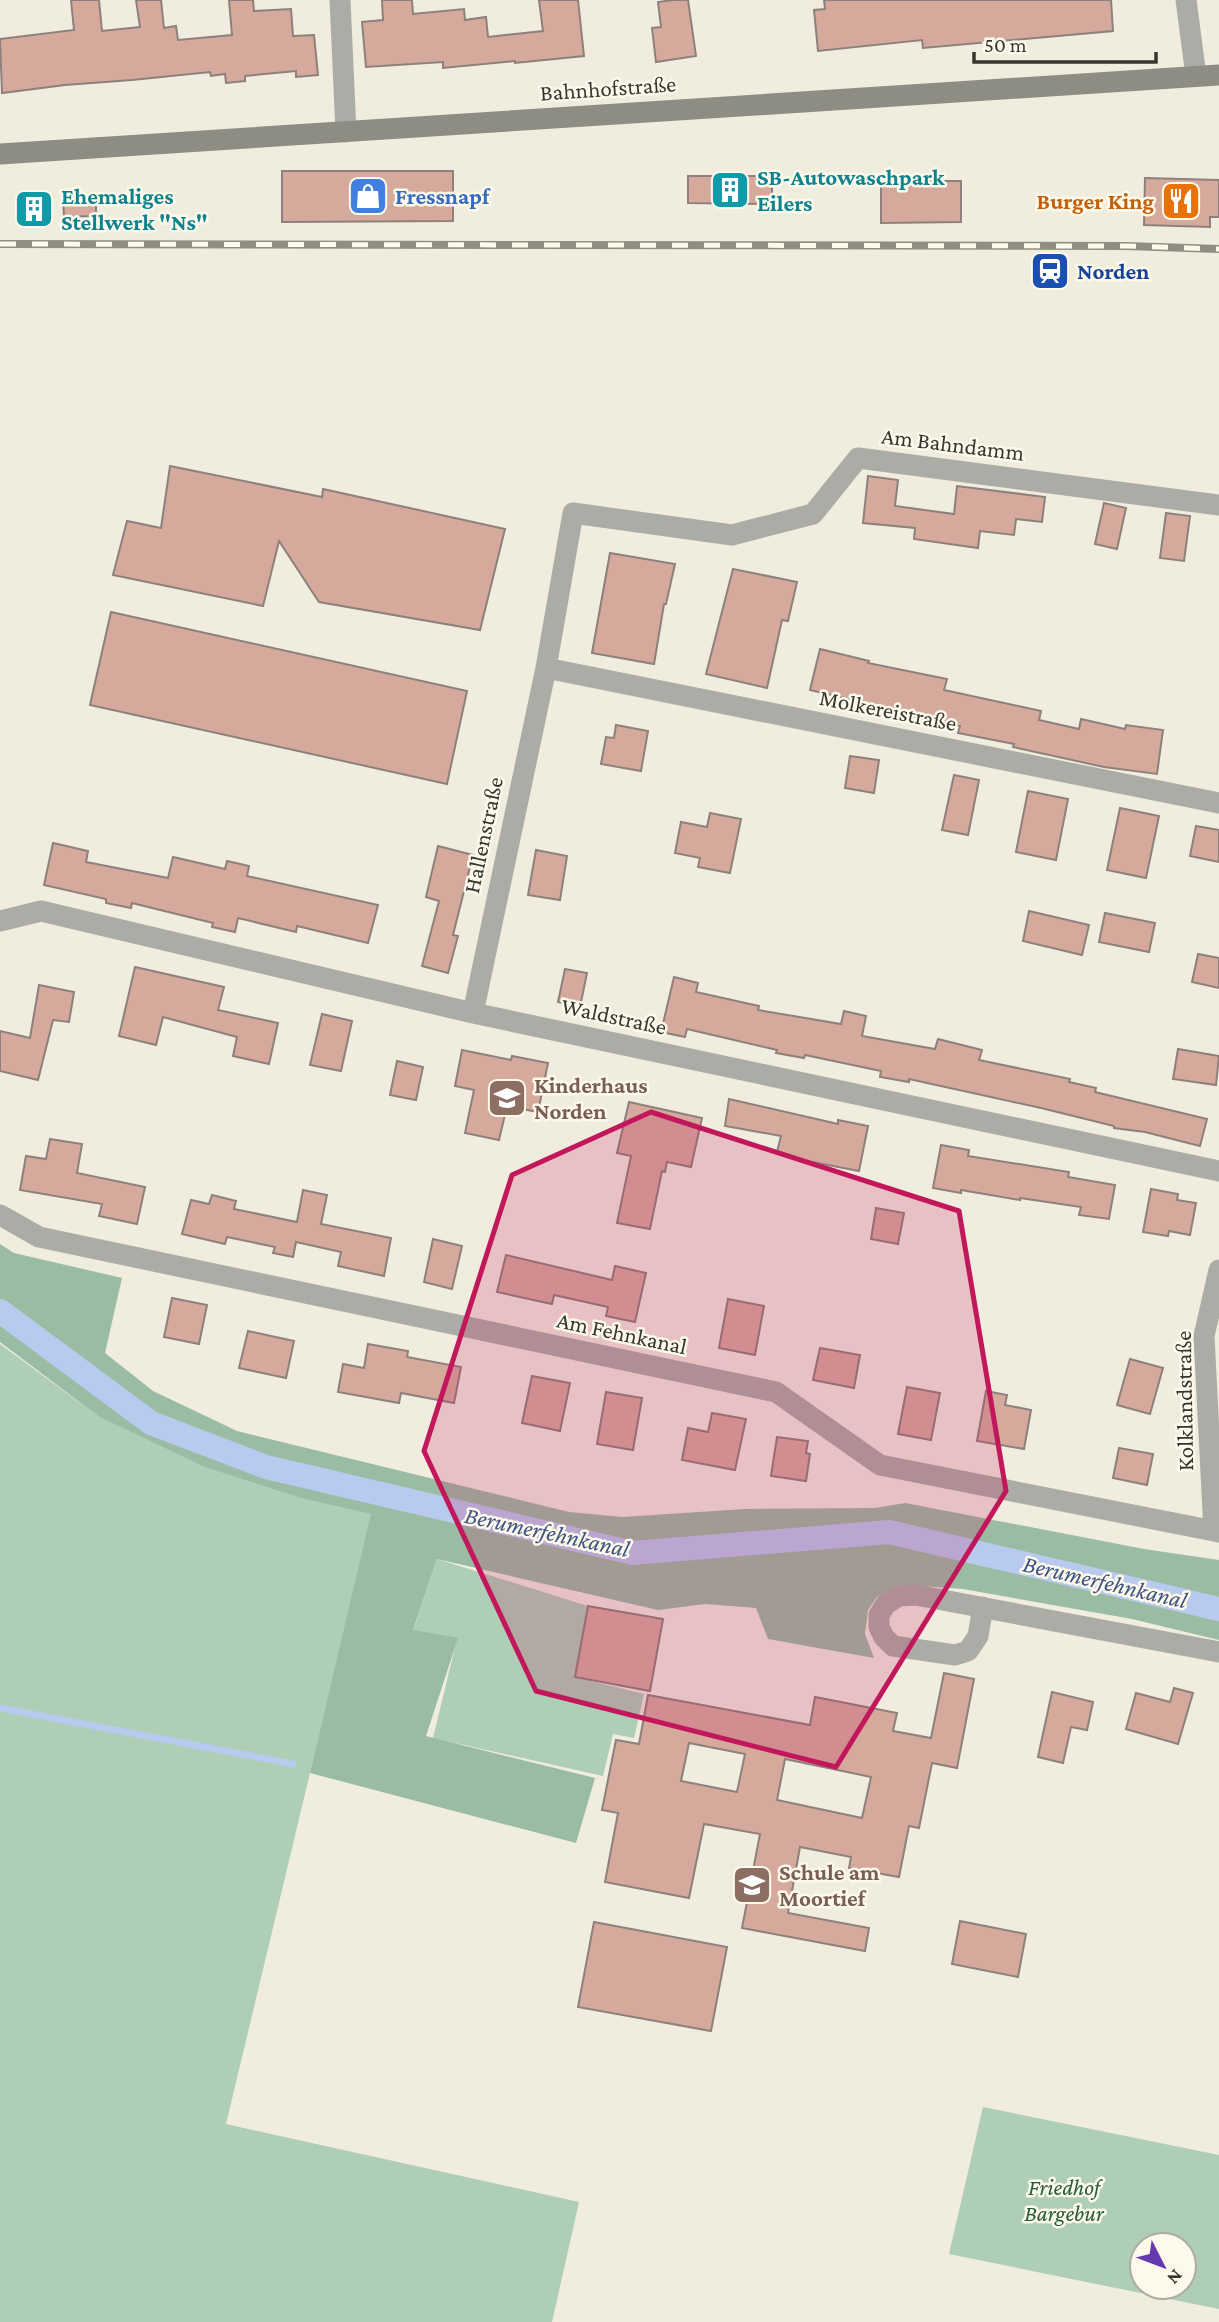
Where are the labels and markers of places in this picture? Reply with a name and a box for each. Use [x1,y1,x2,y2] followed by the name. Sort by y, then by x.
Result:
[757,164,945,216] place label: SB-Autowaschpark Eilers
[709,169,751,211] building icon: SB-Autowaschpark Eilers
[347,175,389,217] shop icon: Fressnapf
[1160,180,1202,222] restaurant icon: Burger King
[61,183,208,235] place label: Ehemaliges Stellwerk "Ns"
[395,183,491,209] place label: Fressnapf
[13,188,55,230] building icon: Ehemaliges Stellwerk "Ns"
[1037,188,1154,214] place label: Burger King
[1029,250,1071,292] station icon: Norden
[1077,258,1149,284] place label: Norden
[534,1072,648,1124] place label: Kinderhaus Norden
[486,1077,528,1119] school or university icon: Kinderhaus Norden
[779,1859,880,1911] place label: Schule am Moortief
[731,1864,773,1906] school or university icon: Schule am Moortief

